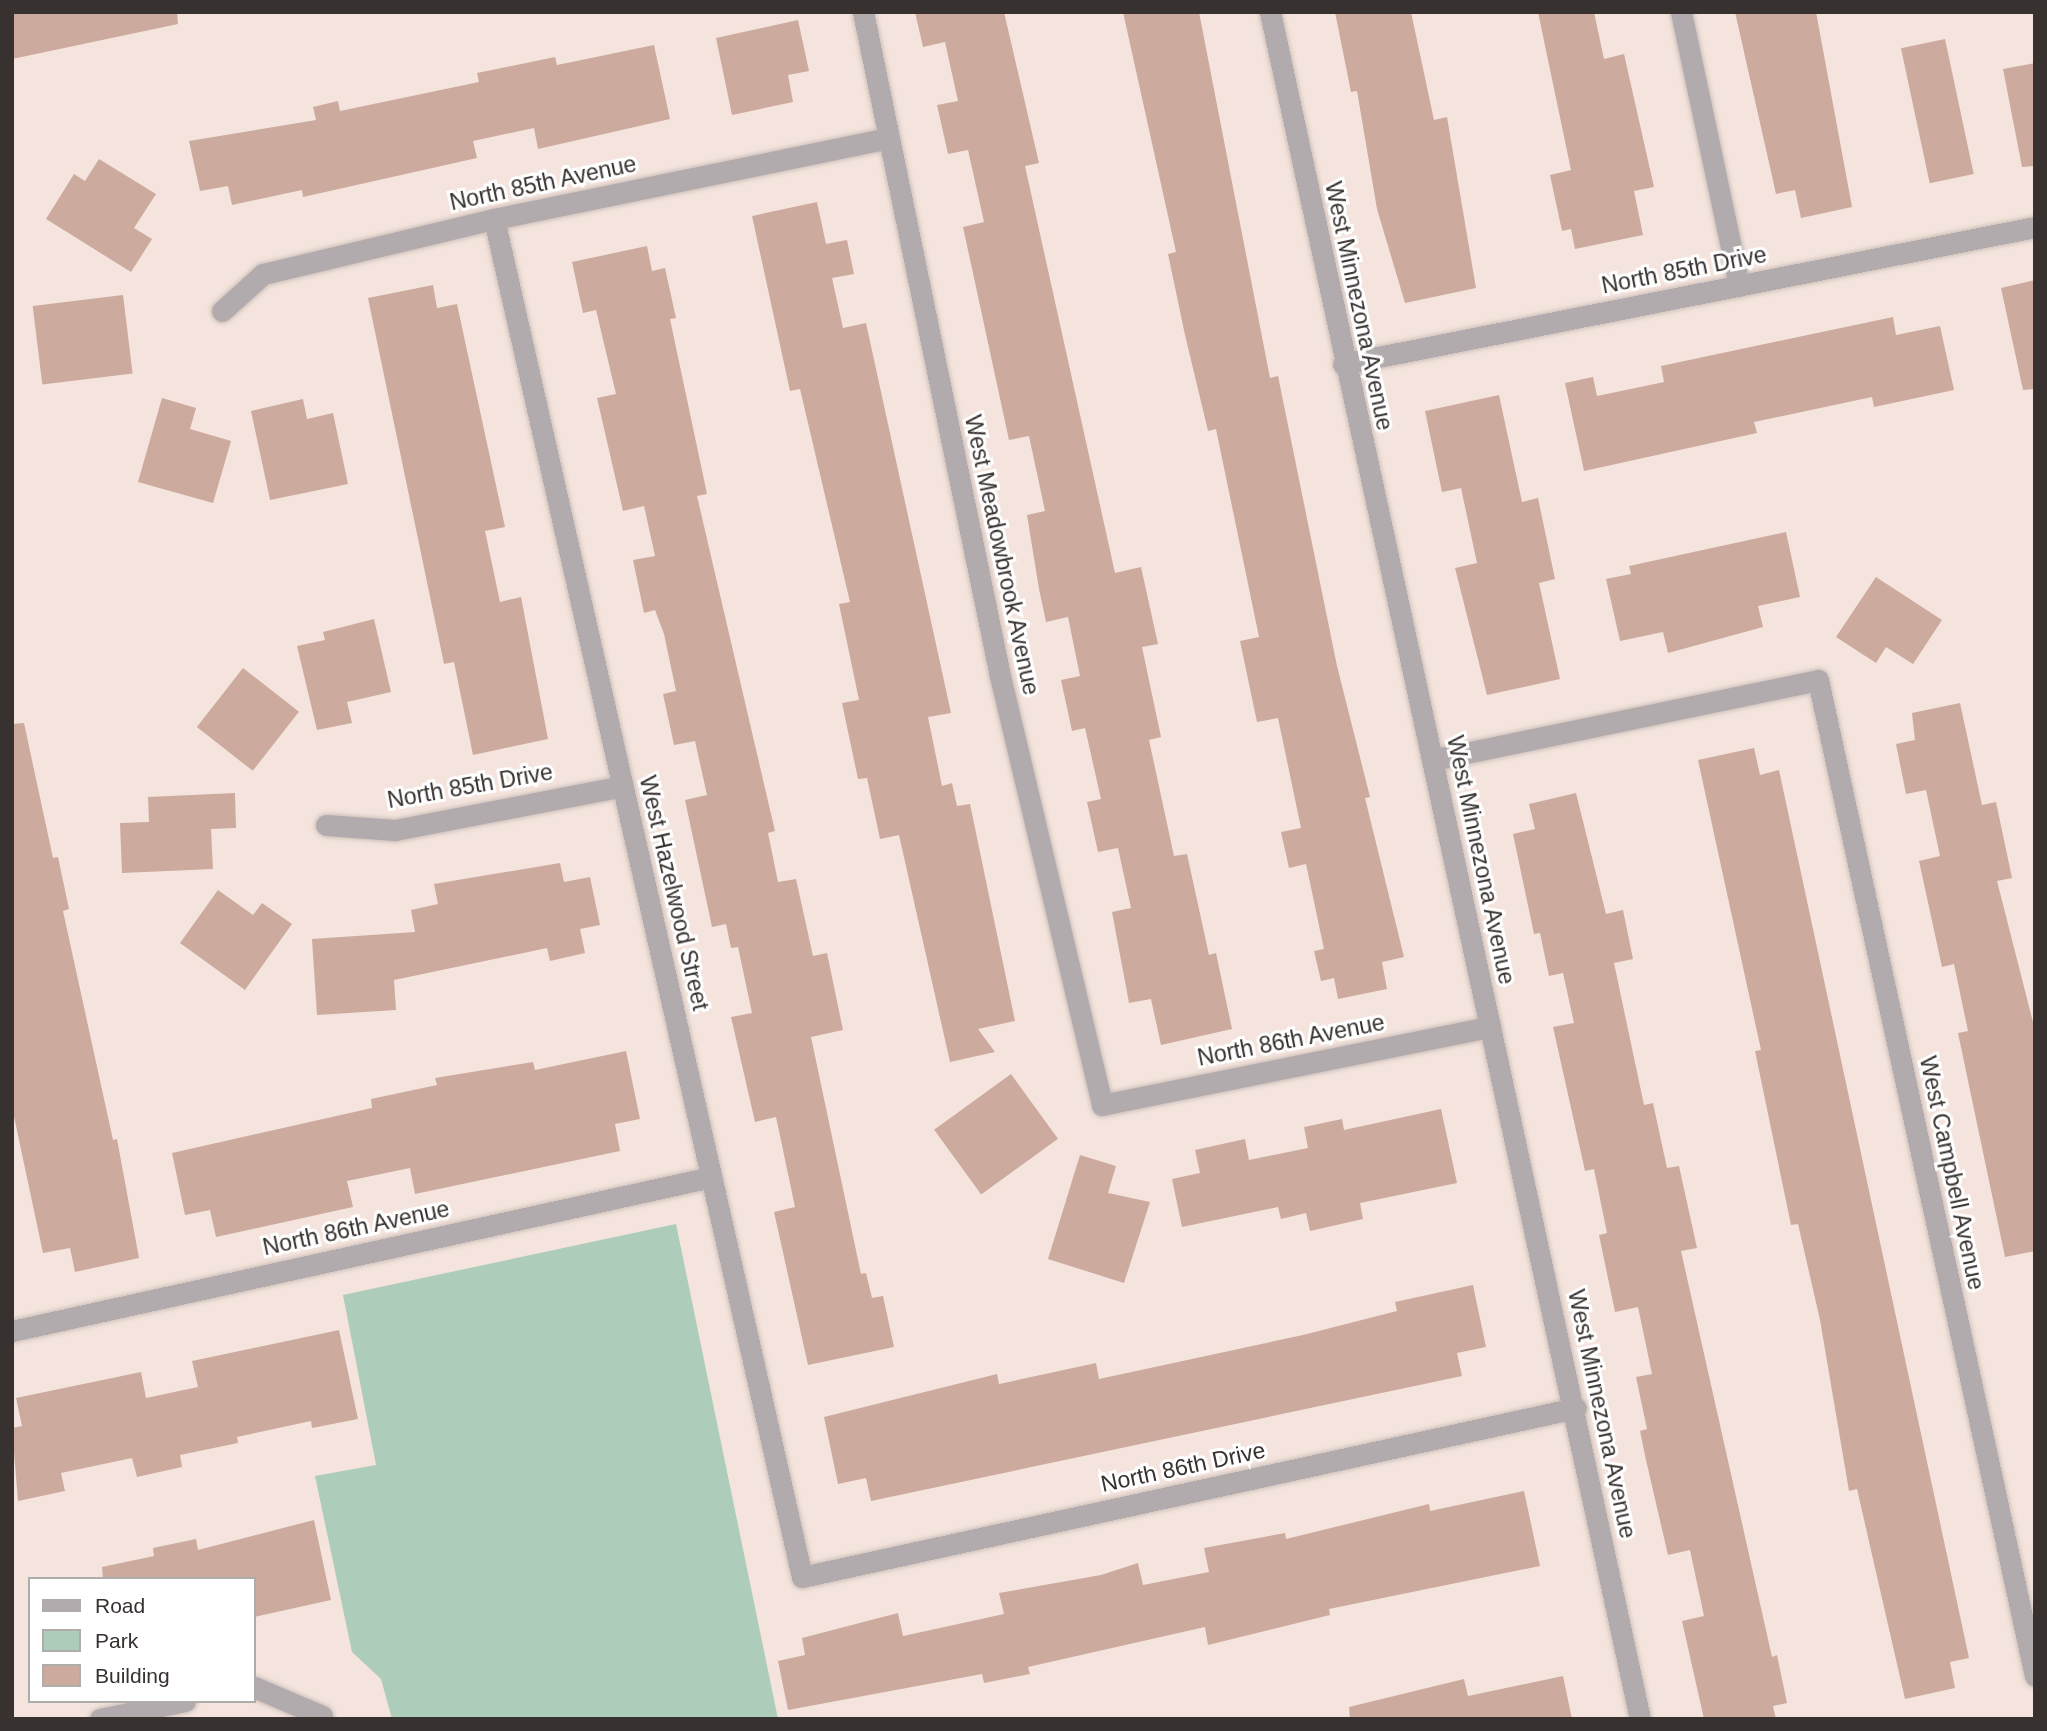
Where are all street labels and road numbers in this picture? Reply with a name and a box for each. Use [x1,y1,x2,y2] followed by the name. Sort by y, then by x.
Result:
[447,150,639,216] street label: North 85th Avenue
[1319,178,1399,434] street label: West Minnezona Avenue
[1599,240,1769,300] street label: North 85th Drive
[959,412,1045,698] street label: West Meadowbrook Avenue
[1441,732,1521,988] street label: West Minnezona Avenue
[385,758,555,814] street label: North 85th Drive
[634,773,714,1013] street label: West Hazelwood Street
[1194,1008,1388,1072] street label: North 86th Avenue
[1914,1053,1990,1293] street label: West Campbell Avenue
[260,1195,452,1261] street label: North 86th Avenue
[1562,1286,1642,1542] street label: West Minnezona Avenue
[1098,1436,1268,1498] street label: North 86th Drive

